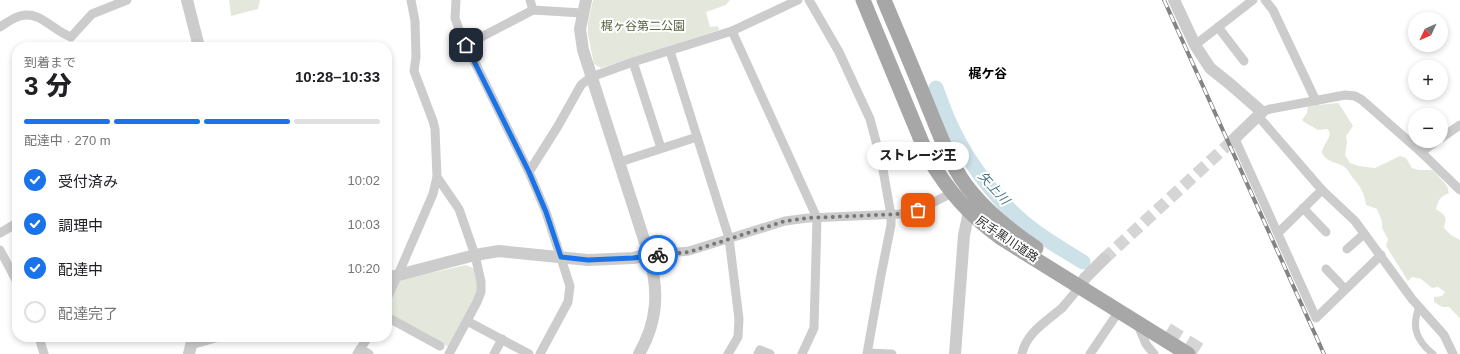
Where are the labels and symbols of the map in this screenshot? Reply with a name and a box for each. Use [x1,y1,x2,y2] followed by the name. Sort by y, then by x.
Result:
[1408,12,1448,52] north arrow
[601,19,685,33] park label: 梶ヶ谷第二公園
[449,28,483,62] pin
[968,66,1008,81] district label: 梶ケ谷
[867,142,969,170] callout: ストレージ王
[975,168,1014,209] water label: 矢上川
[901,193,935,227] pin
[973,213,1041,265] street label: 尻手黒川道路
[638,235,678,275] courier

